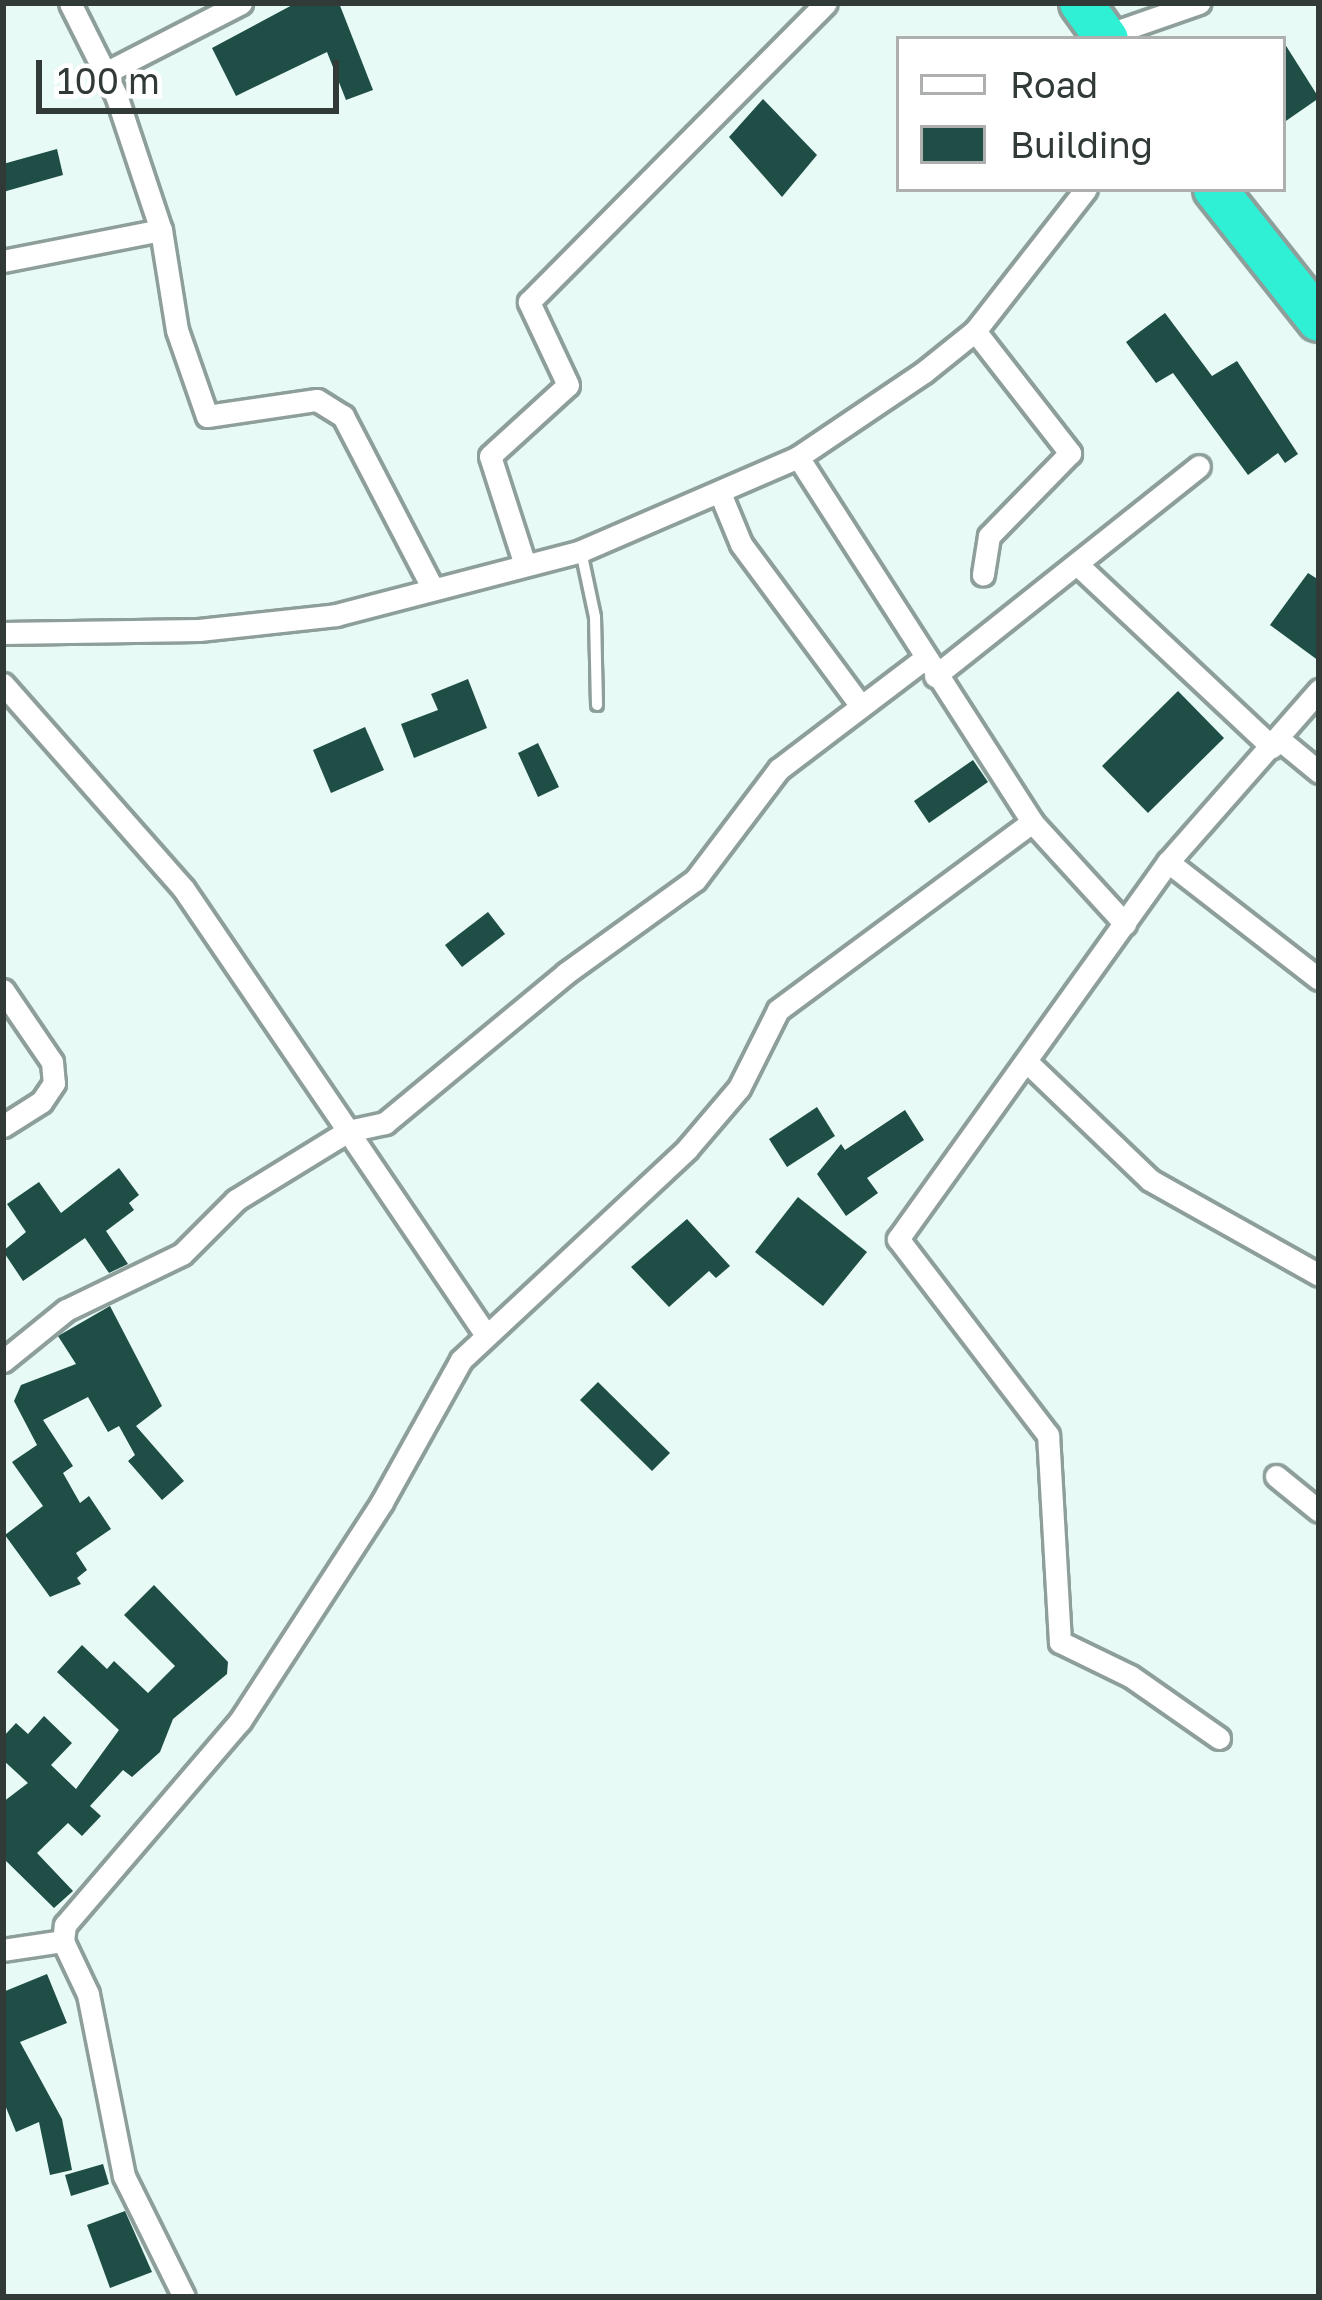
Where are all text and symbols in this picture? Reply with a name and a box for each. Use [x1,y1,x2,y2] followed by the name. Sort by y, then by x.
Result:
[42,36,345,110] scale bar
[896,36,1286,192] legend
[57,59,160,102] text: 100 m
[1010,63,1098,106] text: Road
[1010,123,1153,166] text: Building

